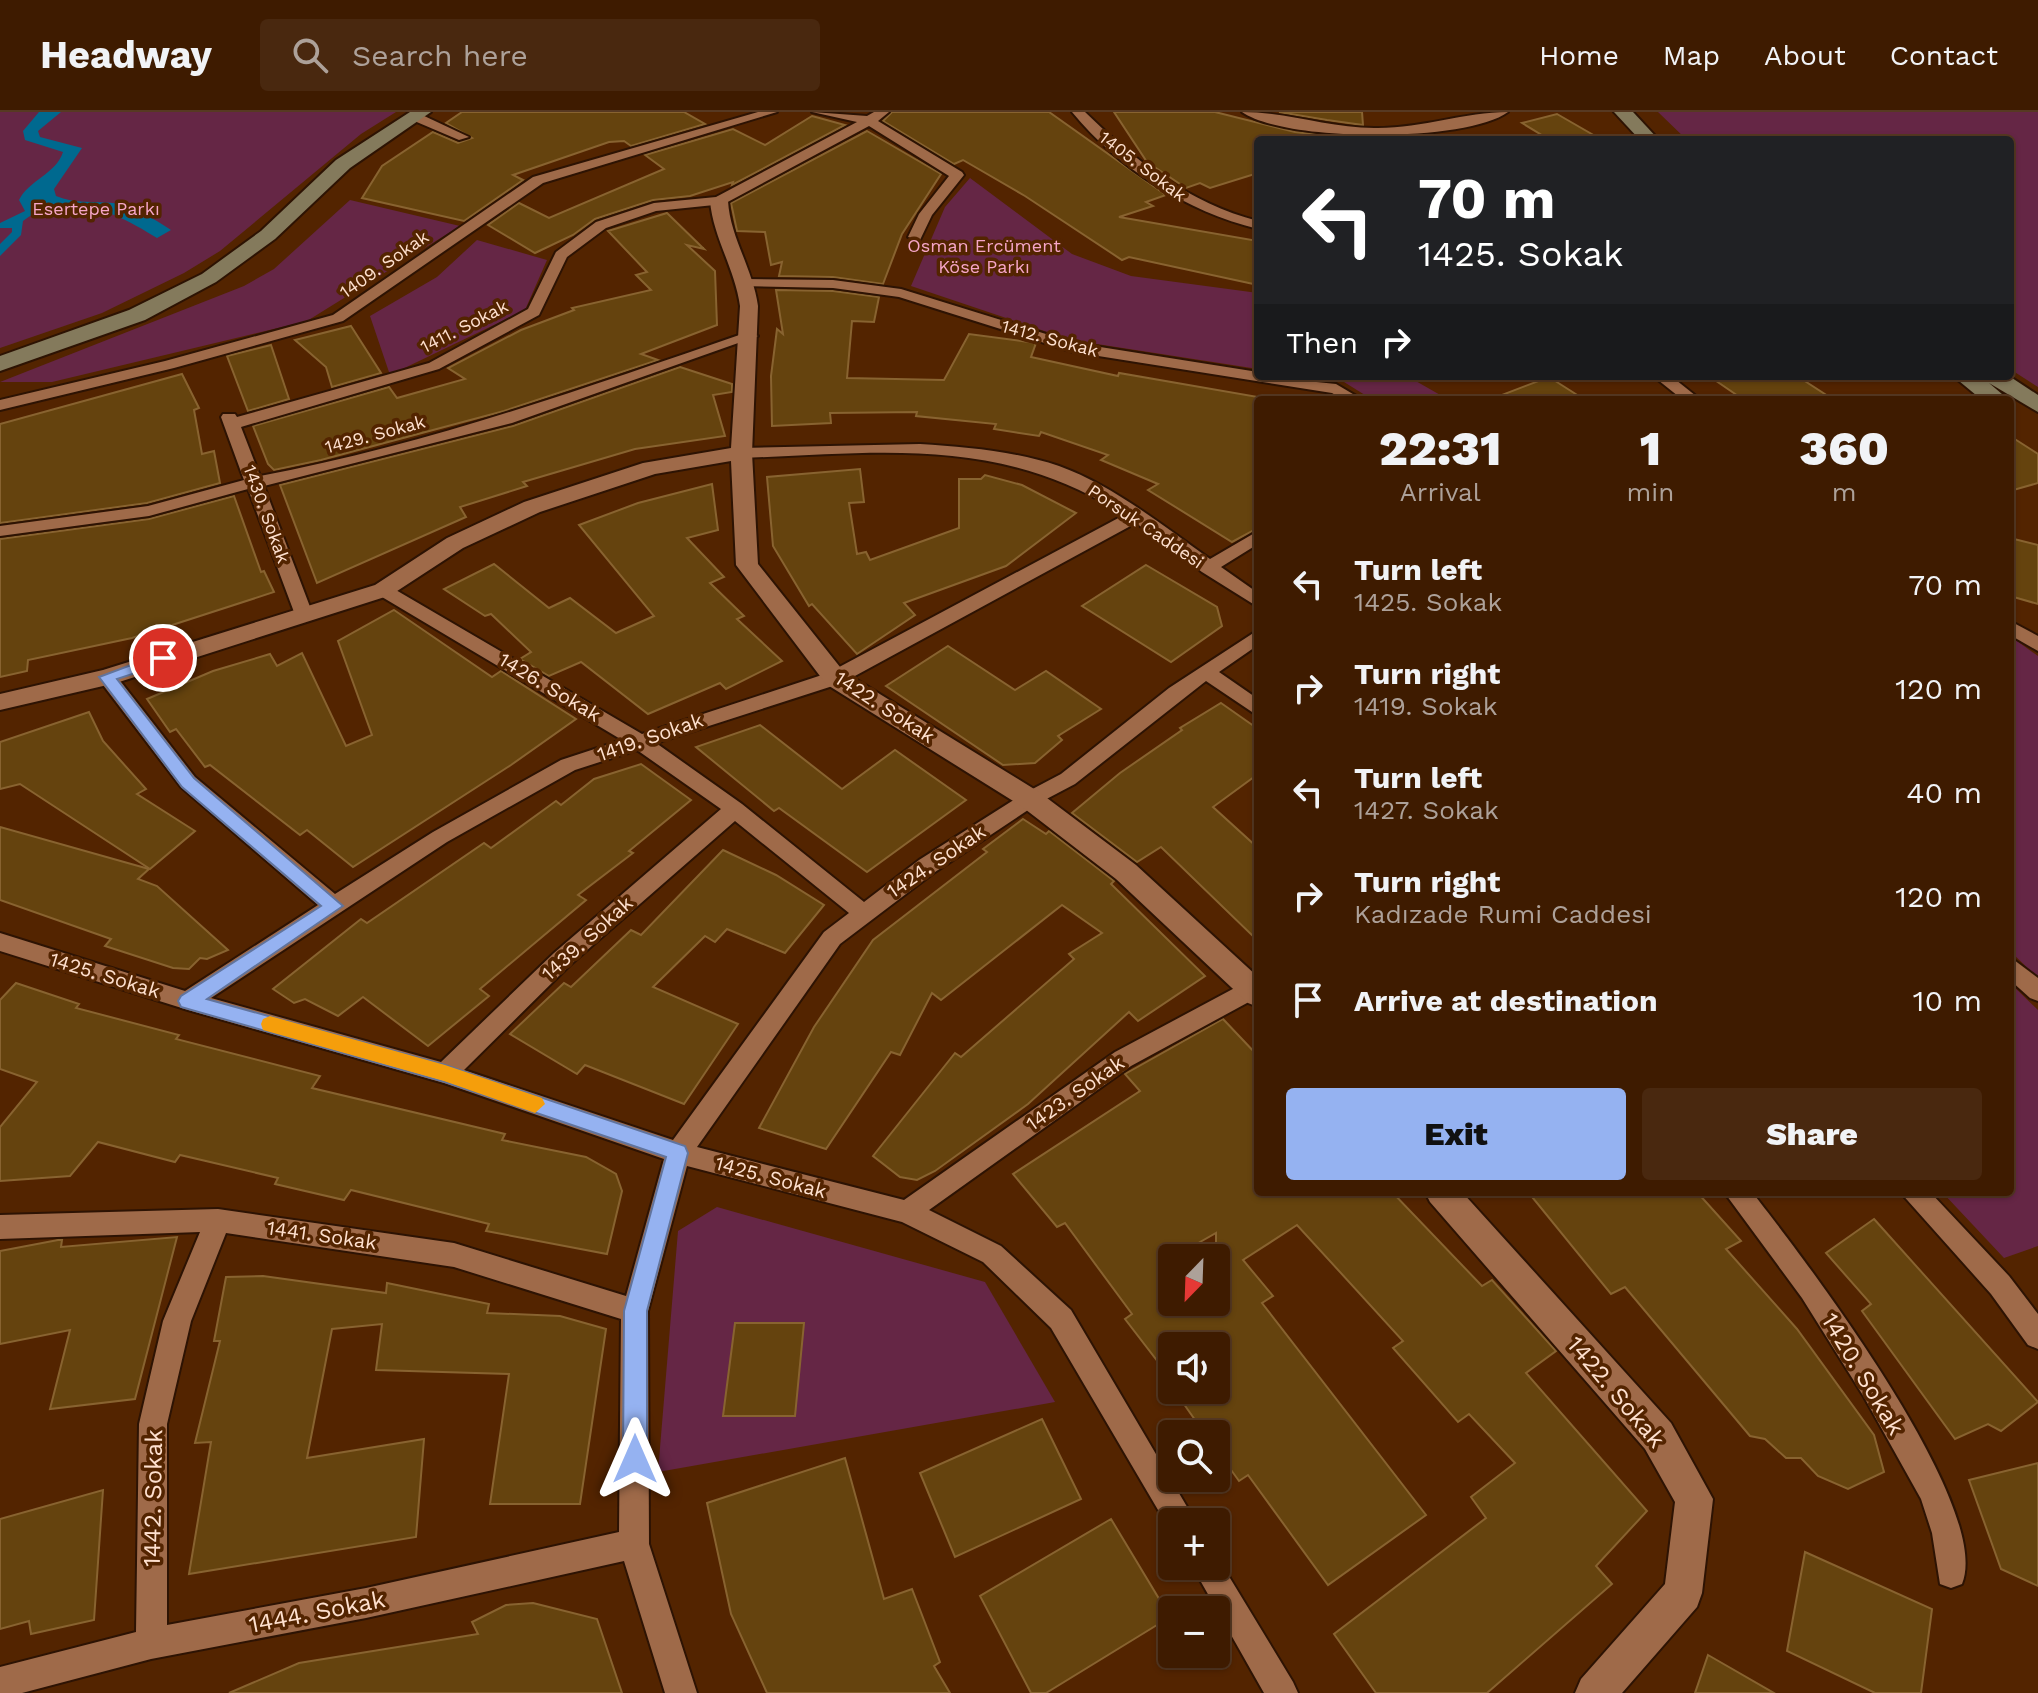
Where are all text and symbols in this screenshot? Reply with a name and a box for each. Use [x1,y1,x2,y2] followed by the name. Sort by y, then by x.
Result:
[260,19,820,91] search box
[40,33,212,77] text: Headway
[288,33,332,77] icon: search
[352,38,528,73] text: Search here
[1539,39,1619,72] text: Home
[1663,39,1720,72] text: Map
[1764,39,1846,72] text: About
[1890,39,1998,72] text: Contact
[1095,127,1191,205] street label: 1405. Sokak
[1418,166,1555,232] text: 70 m
[1286,168,1390,272] icon: left
[32,198,160,219] park label: Esertepe Parkı
[335,226,433,302] street label: 1409. Sokak
[1418,233,1623,275] text: 1425. Sokak
[907,235,1061,277] park label: Osman Ercüment Köse Parkı
[417,295,511,357] street label: 1411. Sokak
[999,315,1101,361] street label: 1412. Sokak
[1374,320,1418,364] icon: right
[1286,325,1358,360] text: Then
[323,411,427,457] street label: 1429. Sokak
[1379,420,1501,477] text: 22:31
[1640,420,1661,477] text: 1
[1799,420,1889,477] text: 360
[240,462,294,566] street label: 1430. Sokak
[1400,477,1481,507] text: Arrival
[1626,477,1674,507] text: min
[1832,477,1857,507] text: m
[1084,480,1208,572] street label: Porsuk Caddesi
[1354,552,1482,587] text: Turn left
[1286,562,1330,606] icon: left
[1908,567,1982,602] text: 70 m
[1354,587,1502,617] text: 1425. Sokak
[129,624,197,692] pin
[141,636,185,680] icon: arrive
[495,647,605,727] street label: 1426. Sokak
[1354,656,1500,691] text: Turn right
[831,666,939,748] street label: 1422. Sokak
[1286,666,1330,710] icon: right
[1895,671,1982,706] text: 120 m
[1354,691,1497,721] text: 1419. Sokak
[594,708,706,766] street label: 1419. Sokak
[1354,760,1482,795] text: Turn left
[1286,770,1330,814] icon: left
[1906,775,1982,810] text: 40 m
[1354,795,1499,825] text: 1427. Sokak
[882,819,990,903] street label: 1424. Sokak
[1354,864,1500,899] text: Turn right
[1286,874,1330,918] icon: right
[1895,879,1982,914] text: 120 m
[536,891,638,985] street label: 1439. Sokak
[1354,899,1652,929] text: Kadızade Rumi Caddesi
[47,947,163,1003] street label: 1425. Sokak
[1286,978,1330,1022] icon: arrive
[1354,983,1658,1018] text: Arrive at destination
[1913,983,1982,1018] text: 10 m
[1021,1050,1129,1136] street label: 1423. Sokak
[1286,1088,1626,1180] button: Exit
[1642,1088,1982,1180] button: Share
[713,1151,829,1203] street label: 1425. Sokak
[266,1215,378,1255] street label: 1441. Sokak
[1158,1244,1230,1316] north arrow
[1158,1244,1230,1668] map controls
[1816,1308,1911,1440] street label: 1420. Sokak
[1561,1331,1671,1454] street label: 1422. Sokak
[1158,1332,1230,1404] button: sound
[593,1417,677,1501] position arrow
[1158,1420,1230,1492] button: search
[138,1429,168,1567] street label: 1442. Sokak
[1158,1508,1230,1580] button: +
[247,1585,388,1639] street label: 1444. Sokak
[1158,1596,1230,1668] button: −

